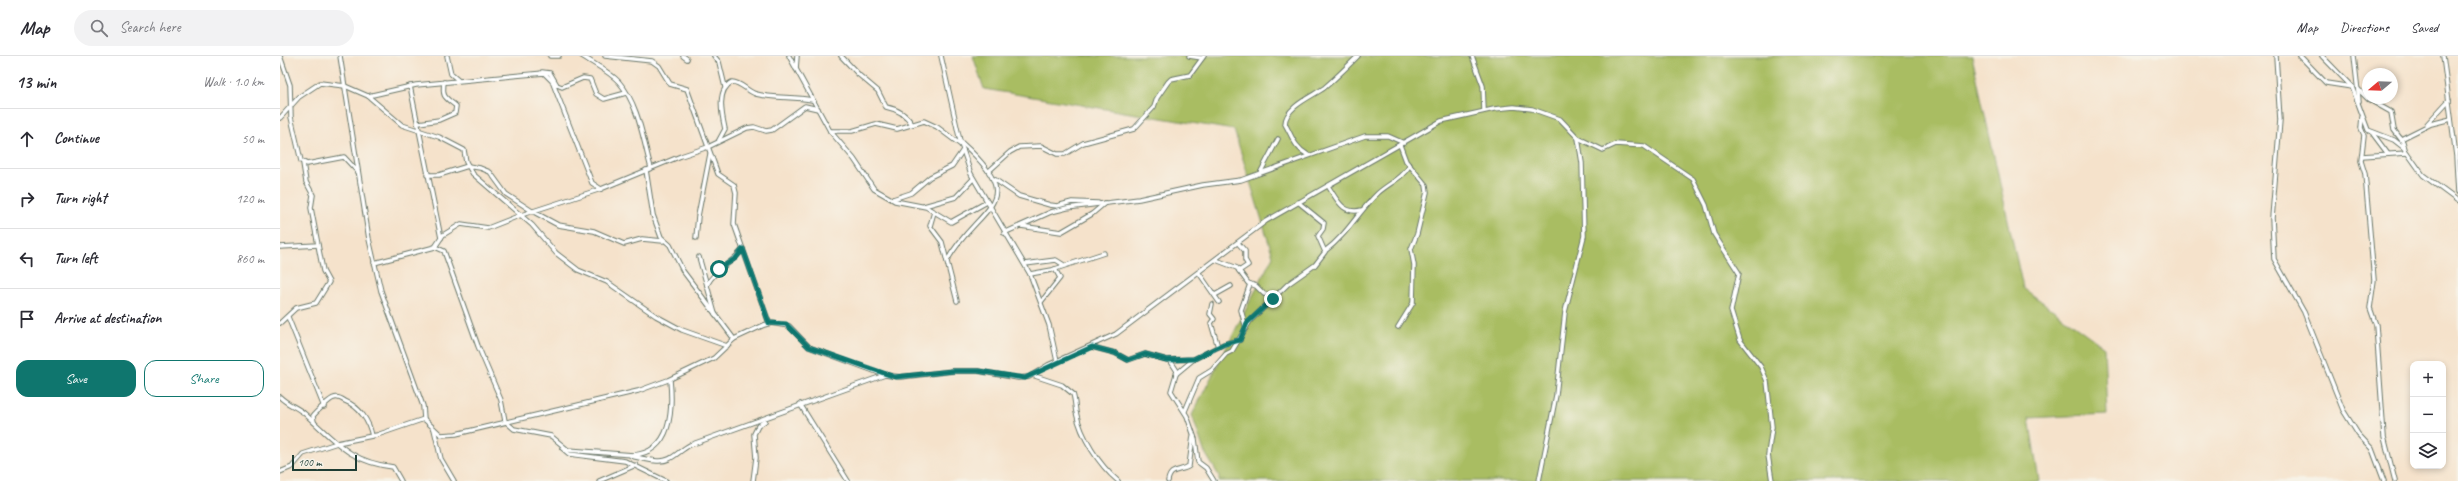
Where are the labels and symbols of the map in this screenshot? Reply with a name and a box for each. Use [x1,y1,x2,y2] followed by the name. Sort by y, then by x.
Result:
[2362,68,2398,104] north arrow
[710,260,728,278] route start
[1264,290,1282,308] route end
[292,453,357,472] scale bar

